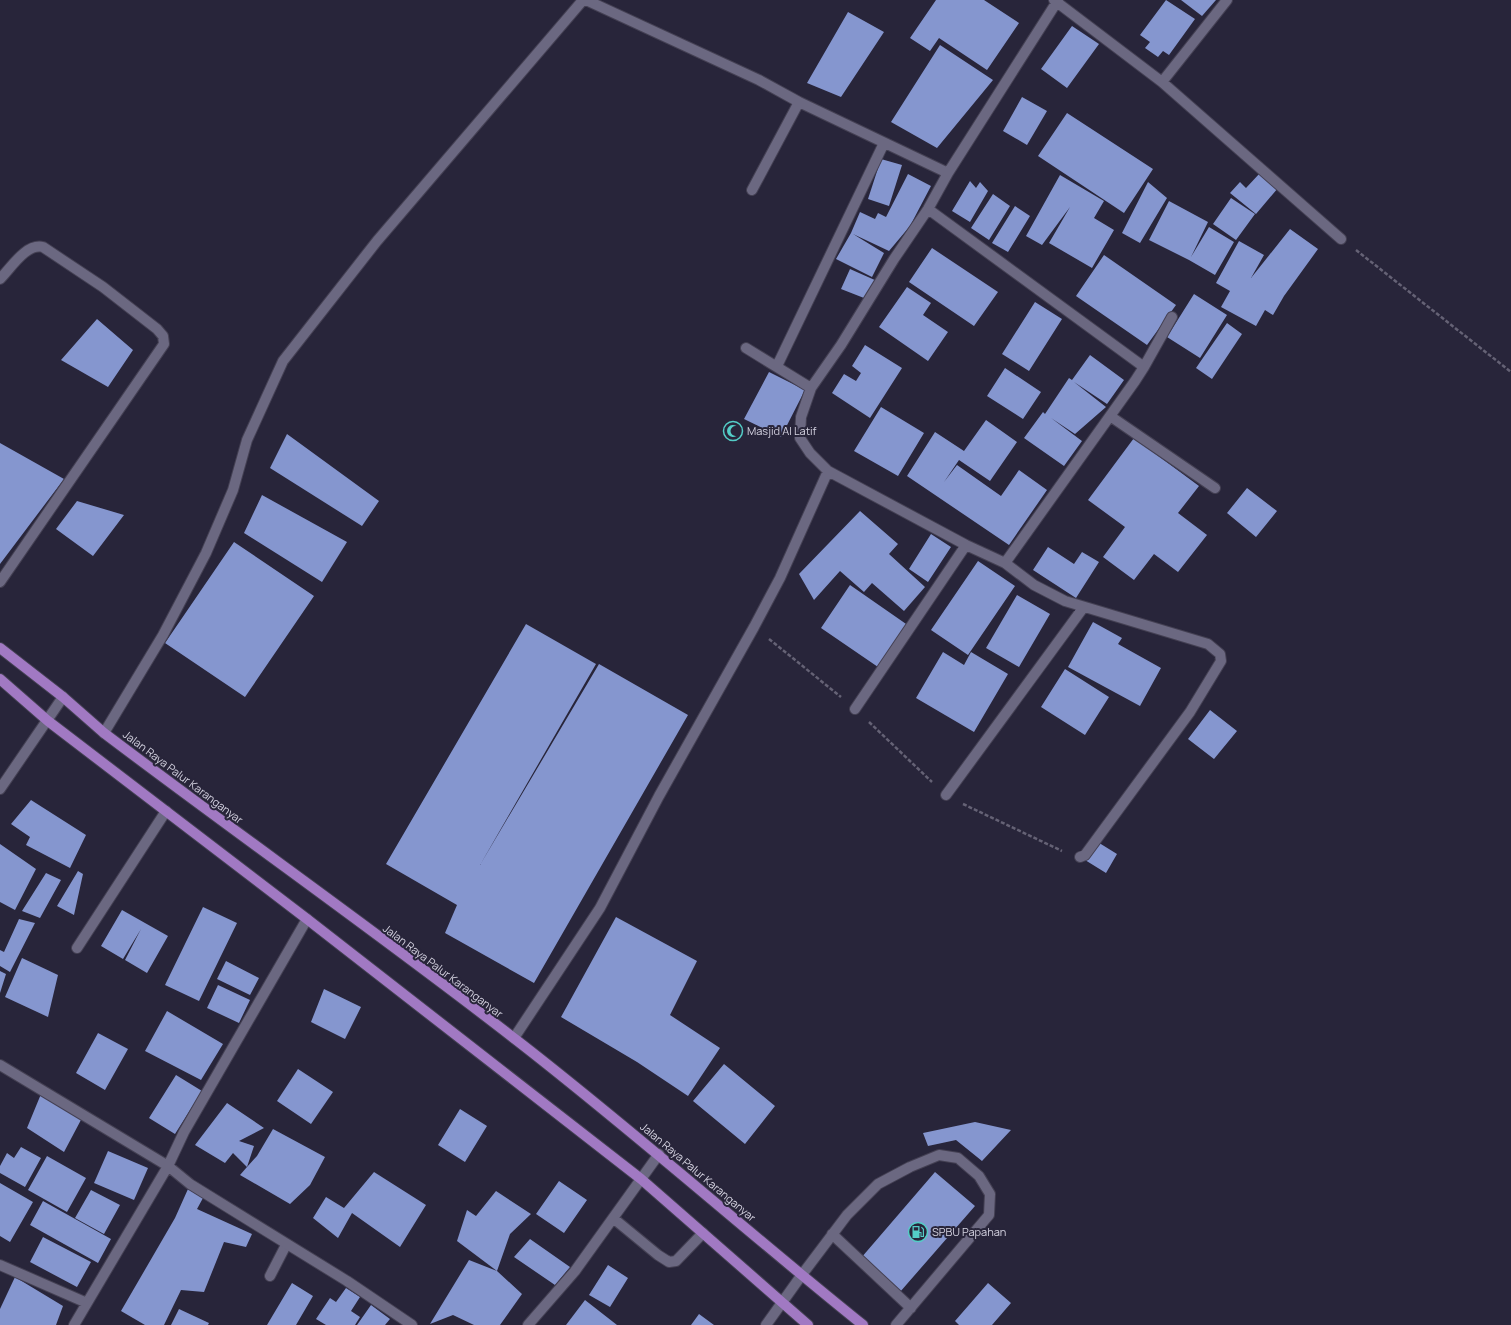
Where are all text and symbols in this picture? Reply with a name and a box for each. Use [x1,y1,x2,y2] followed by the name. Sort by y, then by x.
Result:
[722,420,744,442] mosque icon: Masjid Al Latif
[747,423,817,438] place label: Masjid Al Latif
[120,726,246,827] street label: Jalan Raya Palur Karanganyar
[380,920,506,1021] street label: Jalan Raya Palur Karanganyar
[637,1119,759,1225] street label: Jalan Raya Palur Karanganyar
[907,1221,929,1243] fuel station icon: SPBU Papahan
[932,1224,1006,1239] place label: SPBU Papahan

